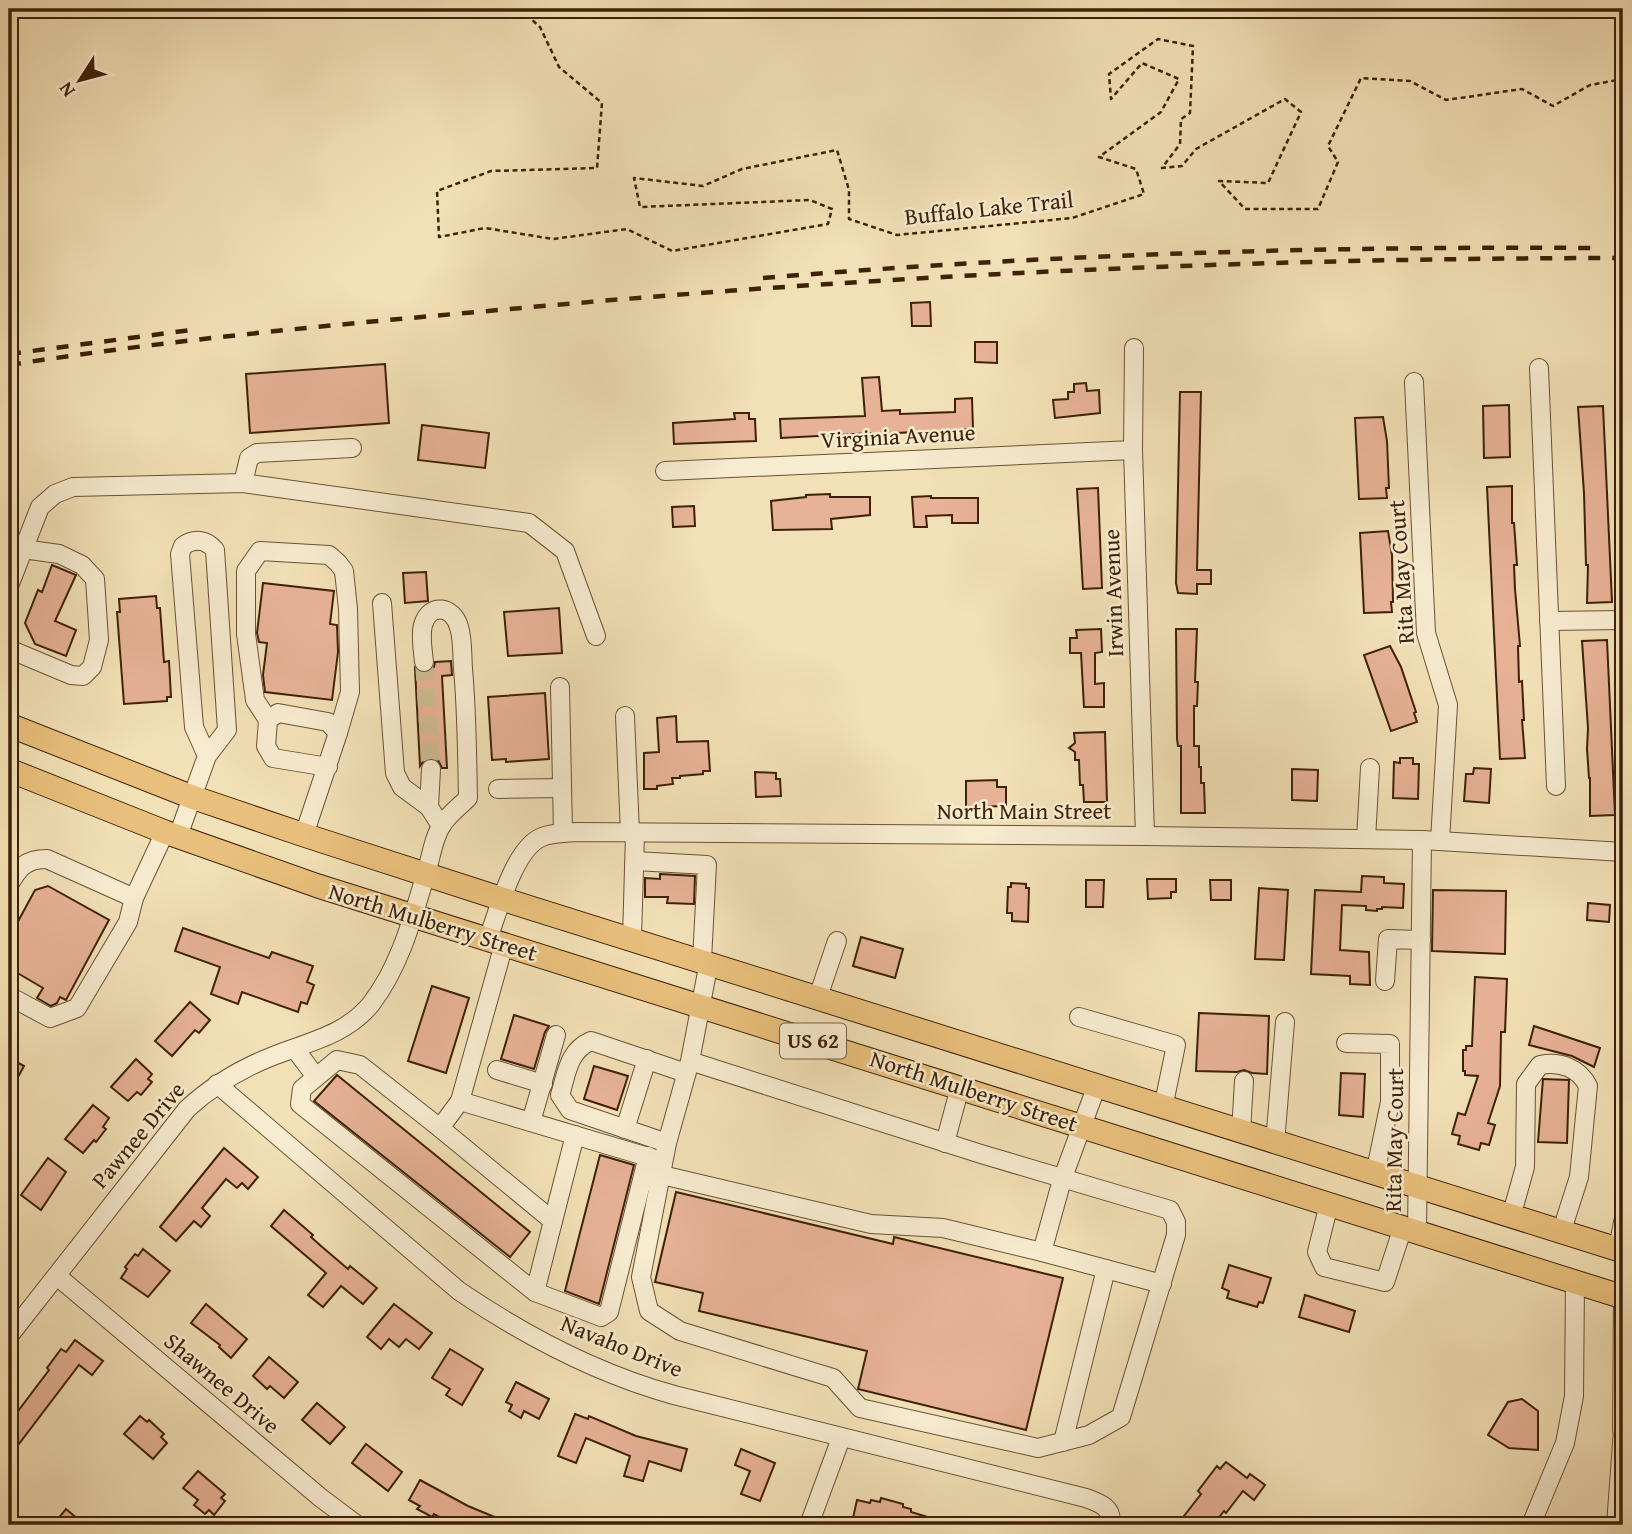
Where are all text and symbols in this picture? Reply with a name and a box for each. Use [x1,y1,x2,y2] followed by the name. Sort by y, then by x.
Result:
[46,46,116,116] north arrow
[51,76,81,103] text: N
[903,182,1075,233] street label: Buffalo Lake Trail
[820,415,976,456] street label: Virginia Avenue
[1379,499,1422,645] street label: Rita May Court
[1094,528,1131,658] street label: Irwin Avenue
[937,794,1111,827] street label: North Main Street
[325,874,541,969] street label: North Mulberry Street
[780,1024,846,1058] road number: US 62
[866,1041,1082,1140] street label: North Mulberry Street
[1376,1068,1411,1212] street label: Rita May Court
[83,1074,192,1195] street label: Pawnee Drive
[556,1306,688,1385] street label: Navaho Drive
[157,1324,287,1441] street label: Shawnee Drive

